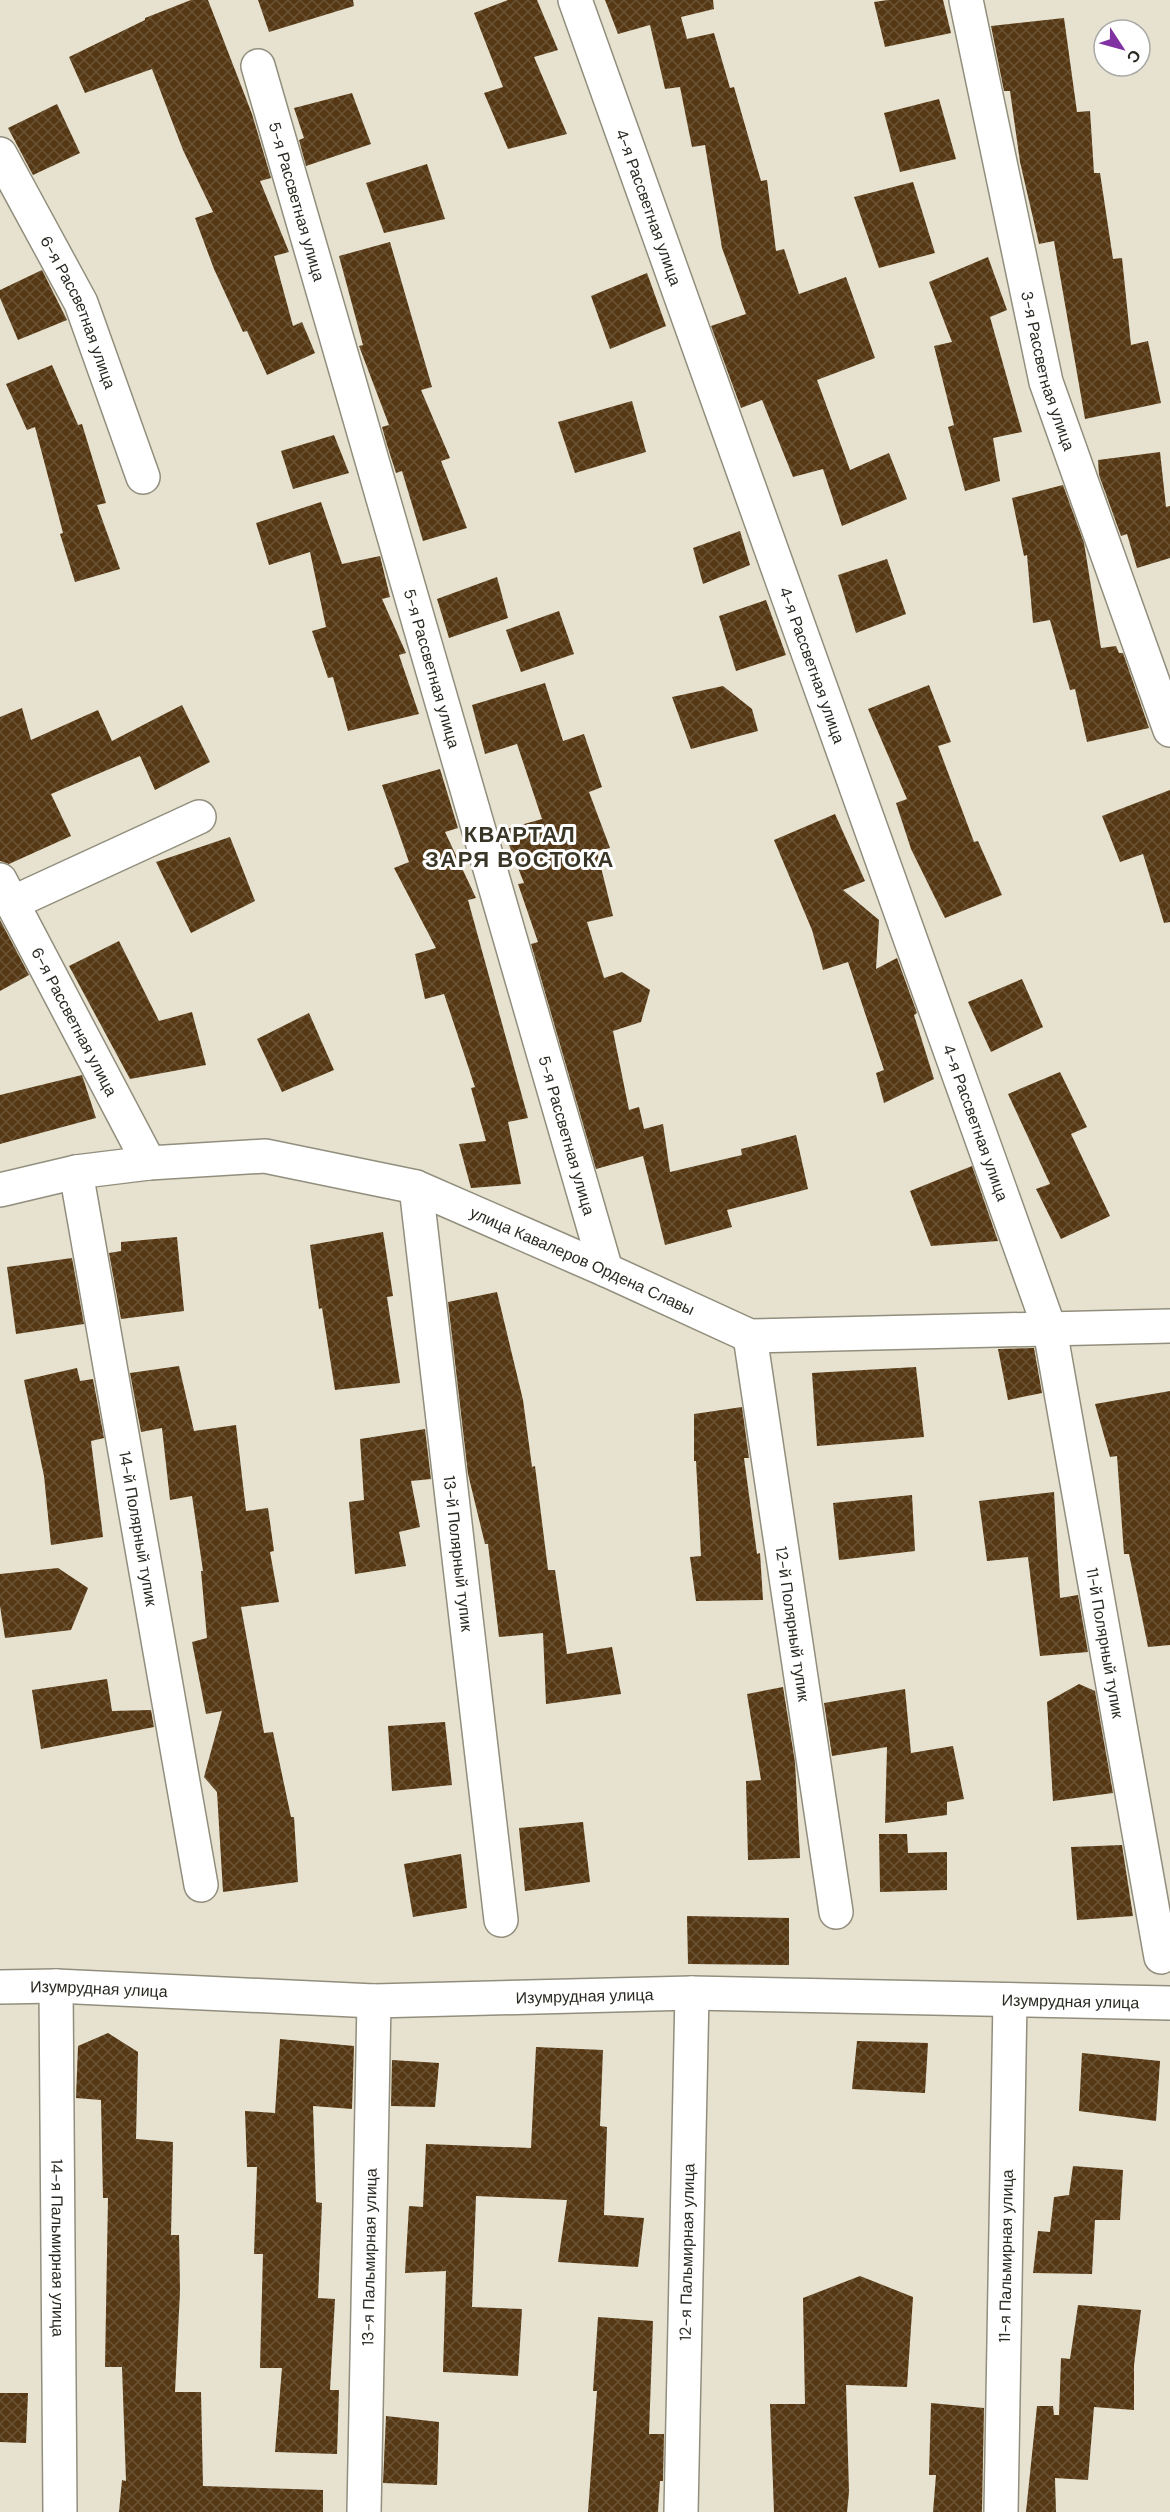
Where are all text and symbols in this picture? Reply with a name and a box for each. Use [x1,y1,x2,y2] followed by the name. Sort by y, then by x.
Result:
[1092,18,1152,78] north arrow
[1122,46,1146,68] text: С
[264,119,330,284] street label: 5-я Рассветная улица
[611,126,687,289] street label: 4-я Рассветная улица
[36,232,121,392] street label: 6-я Рассветная улица
[1017,289,1080,454] street label: 3-я Рассветная улица
[775,584,850,746] street label: 4-я Рассветная улица
[399,586,465,751] street label: 5-я Рассветная улица
[425,820,615,874] district label: КВАРТАЛ ЗАРЯ ВОСТОКА
[27,943,122,1100] street label: 6-я Рассветная улица
[938,1041,1014,1204] street label: 4-я Рассветная улица
[534,1053,600,1218] street label: 5-я Рассветная улица
[467,1201,698,1320] street label: улица Кавалеров Ордена Славы
[115,1449,163,1609] street label: 14-й Полярный тупик
[439,1474,478,1634] street label: 13-й Полярный тупик
[771,1545,815,1704] street label: 12-й Полярный тупик
[1082,1566,1129,1721] street label: 11-й Полярный тупик
[30,1975,168,2002] street label: Изумрудная улица
[515,1983,654,2008] street label: Изумрудная улица
[1001,1989,1140,2013] street label: Изумрудная улица
[47,2159,69,2337] street label: 14-я Пальмирная улица
[674,2163,699,2341] street label: 12-я Пальмирная улица
[357,2168,381,2346] street label: 13-я Пальмирная улица
[993,2169,1018,2343] street label: 11-я Пальмирная улица

